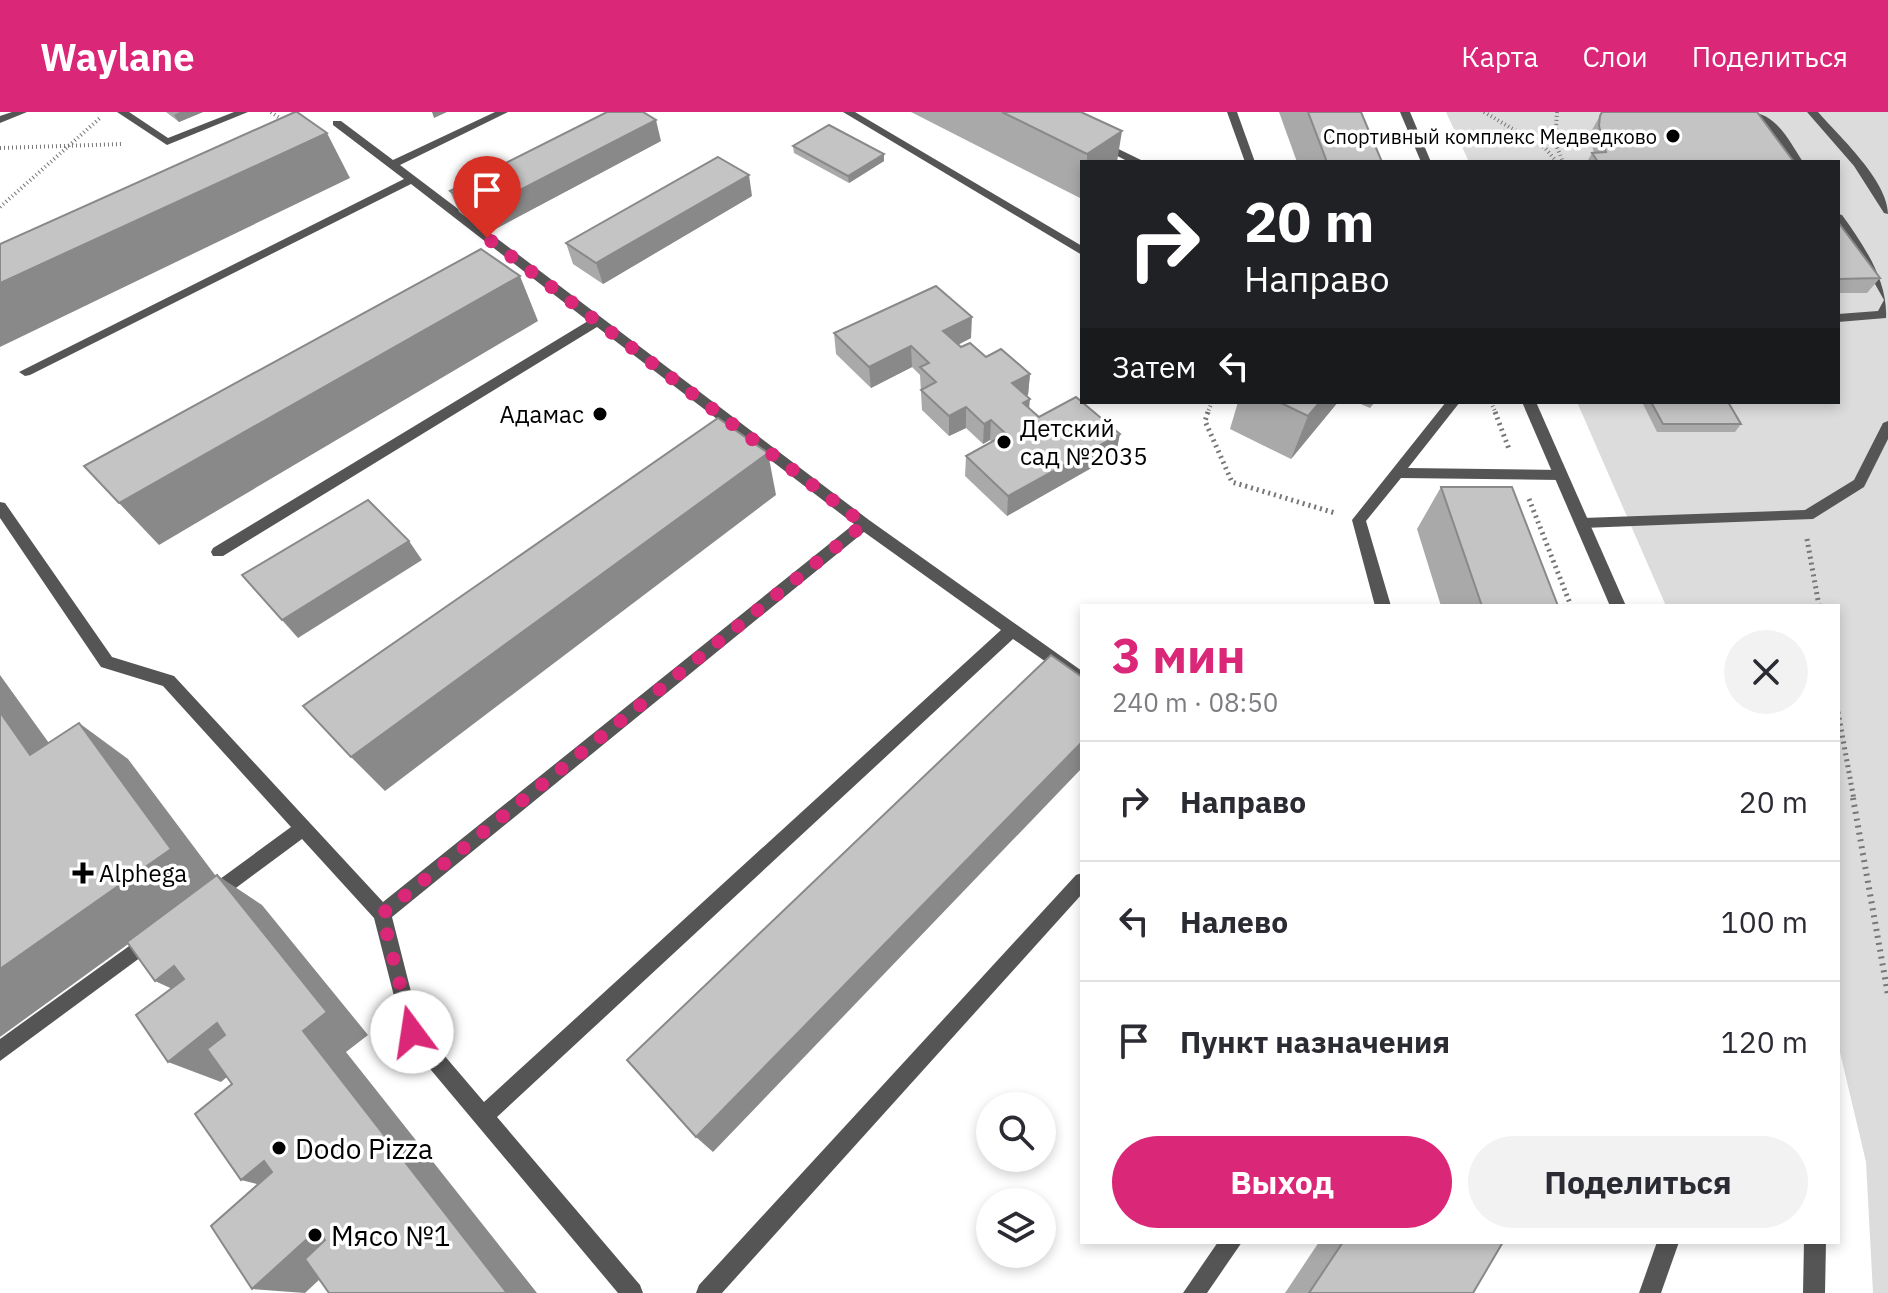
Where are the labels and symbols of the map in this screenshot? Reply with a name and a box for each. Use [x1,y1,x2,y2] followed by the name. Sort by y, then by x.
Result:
[1323,123,1657,150] place label: Спортивный комплекс Медведково
[1664,127,1682,145] marker: Спортивный комплекс Медведково
[453,156,521,238] pin
[499,398,584,430] place label: Адамас
[591,405,609,423] marker: Адамас
[1020,412,1148,472] place label: Детский сад №2035
[995,433,1013,451] marker: Детский сад №2035
[99,857,187,889] place label: Alphega
[74,864,92,882] marker: Alphega
[370,990,454,1074] position arrow
[295,1130,433,1167] place label: Dodo Pizza
[270,1139,288,1157] marker: Dodo Pizza
[331,1217,450,1254] place label: Мясо №1
[306,1226,324,1244] marker: Мясо №1

